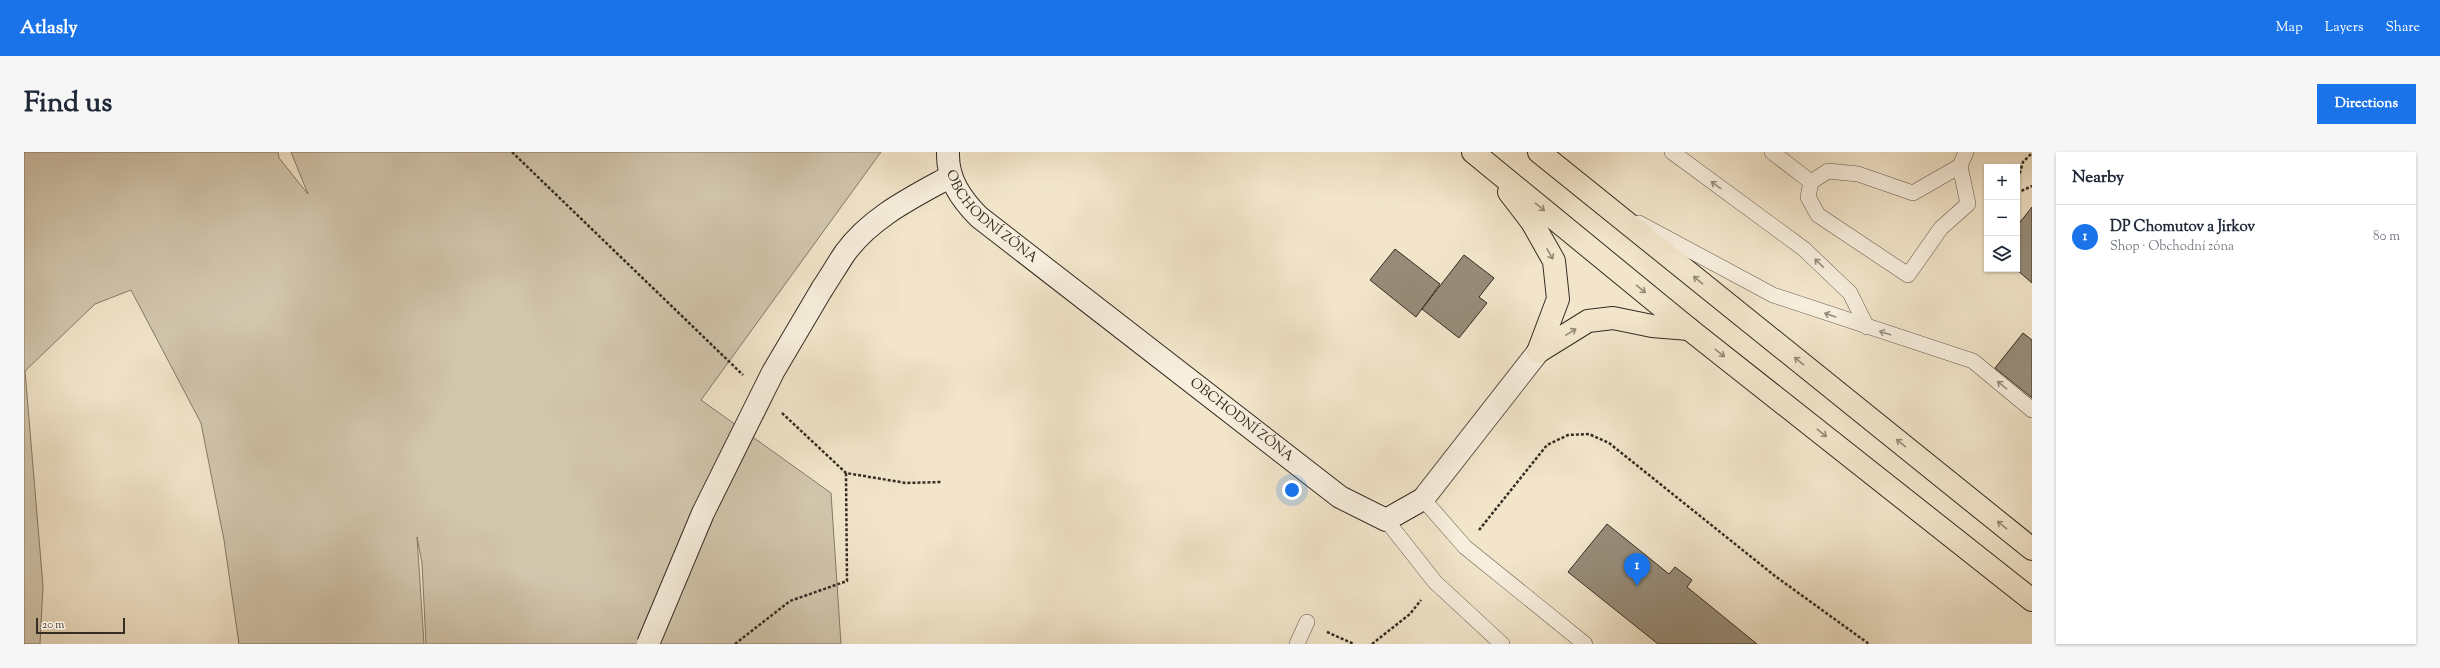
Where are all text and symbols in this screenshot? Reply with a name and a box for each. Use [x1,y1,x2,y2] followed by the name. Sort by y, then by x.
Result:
[20,15,78,42] text: Atlasly
[2276,18,2303,38] text: Map
[2325,18,2363,38] text: Layers
[2385,18,2420,38] text: Share
[24,84,112,124] text: Find us
[2317,84,2416,124] button: Directions
[1984,164,2020,272] map controls
[1984,164,2020,200] button: +
[2072,166,2124,190] text: Nearby
[940,167,1042,269] street label: OBCHODNÍ ZÓNA
[1710,181,1721,189] one-way arrow
[1984,200,2020,236] button: −
[1535,203,1546,212] one-way arrow
[2110,217,2255,238] text: DP Chomutov a Jirkov
[2083,228,2087,246] text: 1
[2373,228,2400,246] text: 80 m
[1984,236,2020,272] button: layers
[2110,238,2234,256] text: Shop · Obchodní zóna
[1547,248,1554,260] one-way arrow
[1814,259,1824,268] one-way arrow
[1693,275,1704,284] one-way arrow
[1636,285,1647,294] one-way arrow
[1825,310,1837,318] one-way arrow
[1565,327,1577,335] one-way arrow
[1879,329,1892,336] one-way arrow
[1715,349,1726,357] one-way arrow
[1794,357,1805,366] one-way arrow
[1185,374,1298,467] street label: OBCHODNÍ ZÓNA
[1997,381,2007,390] one-way arrow
[1817,429,1828,437] one-way arrow
[1895,439,1906,447] one-way arrow
[1282,480,1302,500] your location
[1996,520,2007,529] one-way arrow
[1624,553,1650,586] pin: 1
[36,616,125,635] scale bar
[42,617,64,633] text: 20 m

